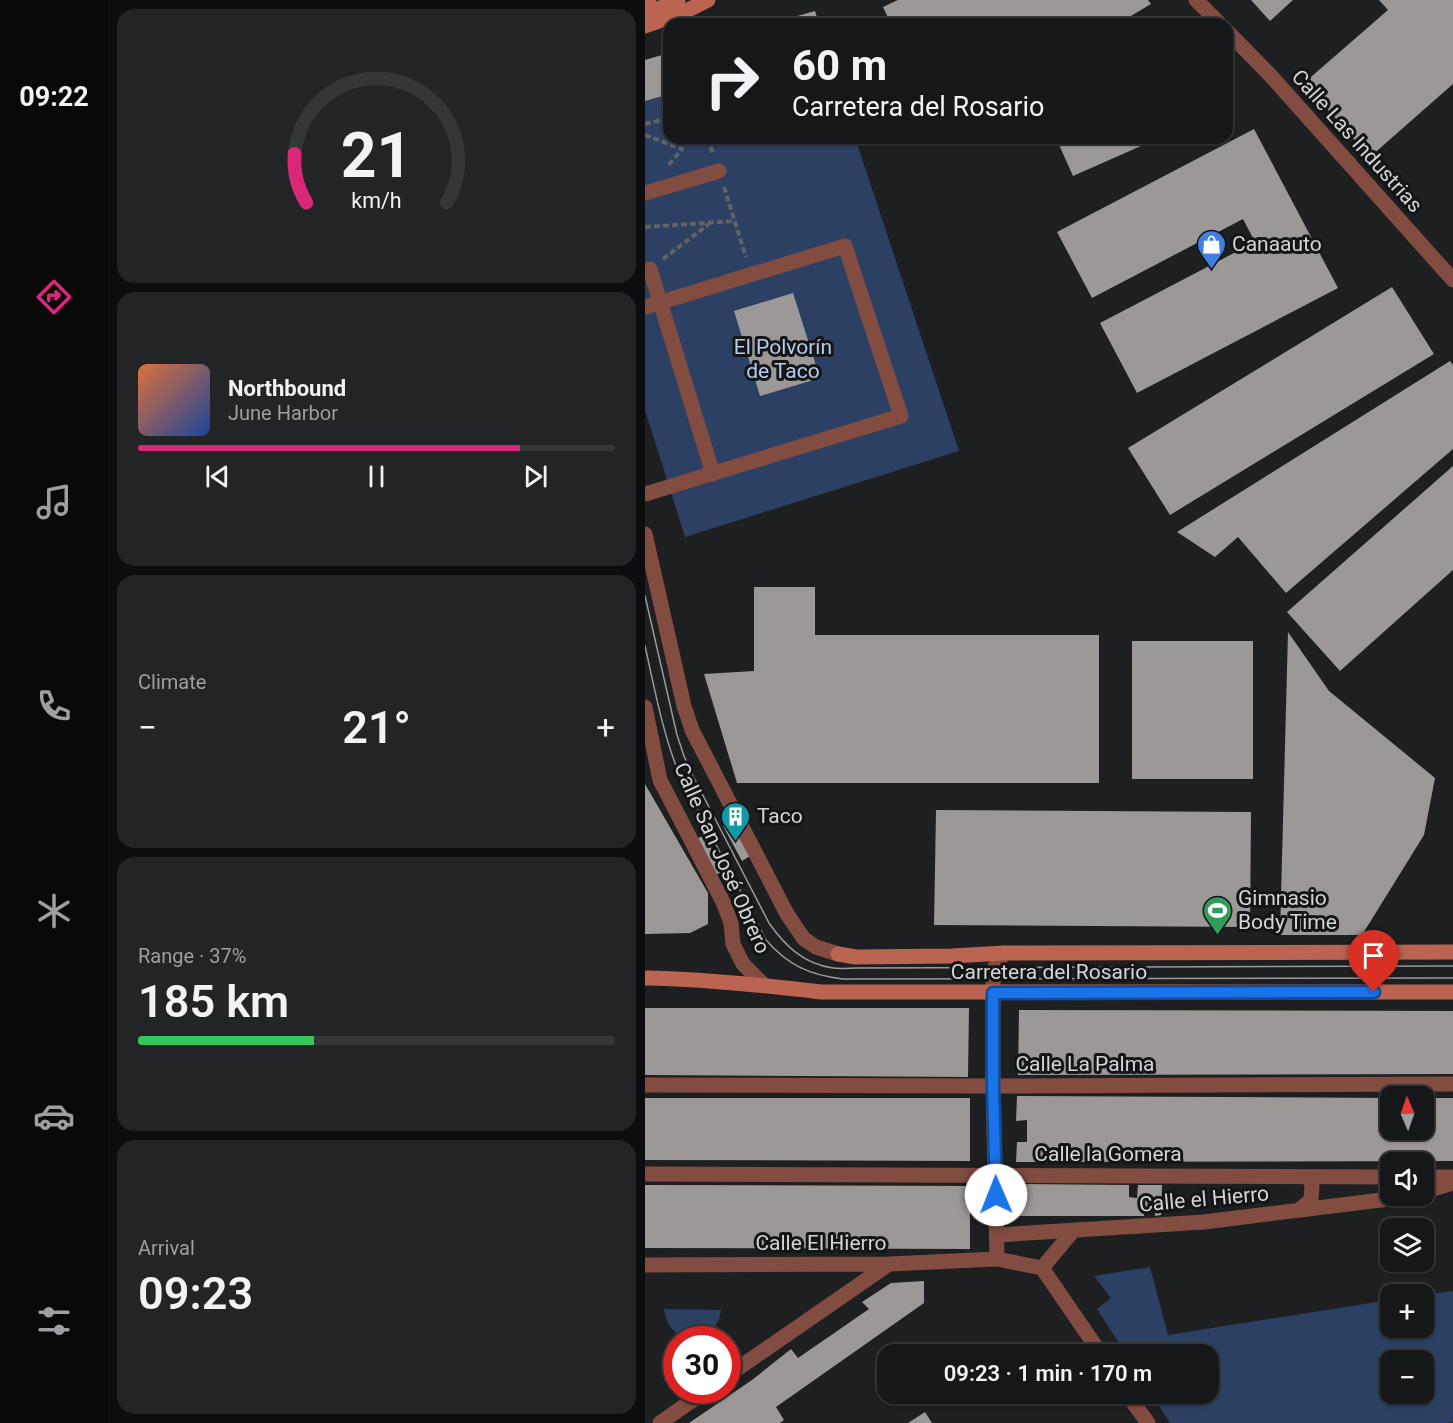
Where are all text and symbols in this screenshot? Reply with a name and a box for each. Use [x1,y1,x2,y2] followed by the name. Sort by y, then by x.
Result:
[792,41,887,90] text: 60 m
[693,42,771,120] icon: right
[1287,65,1427,217] street label: Calle Las Industrias
[19,81,89,113] text: 09:22
[792,91,1044,123] text: Carretera del Rosario
[341,119,412,192] text: 21
[351,188,402,213] text: km/h
[1195,228,1227,270] shop icon: Canaauto
[1232,232,1322,256] place label: Canaauto
[33,276,75,318] icon: directions
[734,335,832,383] park label: El Polvorín de Taco
[228,376,346,401] text: Northbound
[228,401,338,425] text: June Harbor
[201,460,234,493] icon: previous
[360,460,393,493] icon: pause
[519,460,552,493] icon: next
[33,481,75,523] icon: music
[138,670,206,694] text: Climate
[33,685,75,727] icon: phone
[342,701,411,754] text: 21°
[138,708,157,747] text: −
[596,708,615,747] text: +
[669,759,775,957] street label: Calle San José Obrero
[720,800,752,842] building icon: Taco
[757,804,803,828] place label: Taco
[1238,886,1337,934] place label: Gimnasio Body Time
[33,890,75,932] icon: climate
[1201,894,1233,936] sports icon: Gimnasio Body Time
[1348,930,1399,992] pin
[1357,939,1390,972] icon: arrive
[138,944,246,968] text: Range · 37%
[951,960,1147,984] street label: Carretera del Rosario
[138,975,289,1028] text: 185 km
[1015,1052,1155,1076] street label: Calle La Palma
[1380,1086,1434,1140] north arrow
[1380,1086,1434,1404] map controls
[33,1095,75,1137] icon: car
[1034,1142,1182,1166] street label: Calle la Gomera
[1380,1152,1434,1206] button: sound
[964,1163,1028,1227] position arrow
[1138,1181,1270,1217] street label: Calle el Hierro
[1380,1218,1434,1272] button: layers
[755,1231,887,1255] street label: Calle El Hierro
[138,1236,195,1260] text: Arrival
[138,1267,253,1320] text: 09:23
[1380,1284,1434,1338] button: +
[33,1300,75,1342] icon: filters
[663,1326,741,1404] speed limit sign: 30
[1380,1350,1434,1404] button: −
[944,1361,1152,1386] text: 09:23 · 1 min · 170 m

